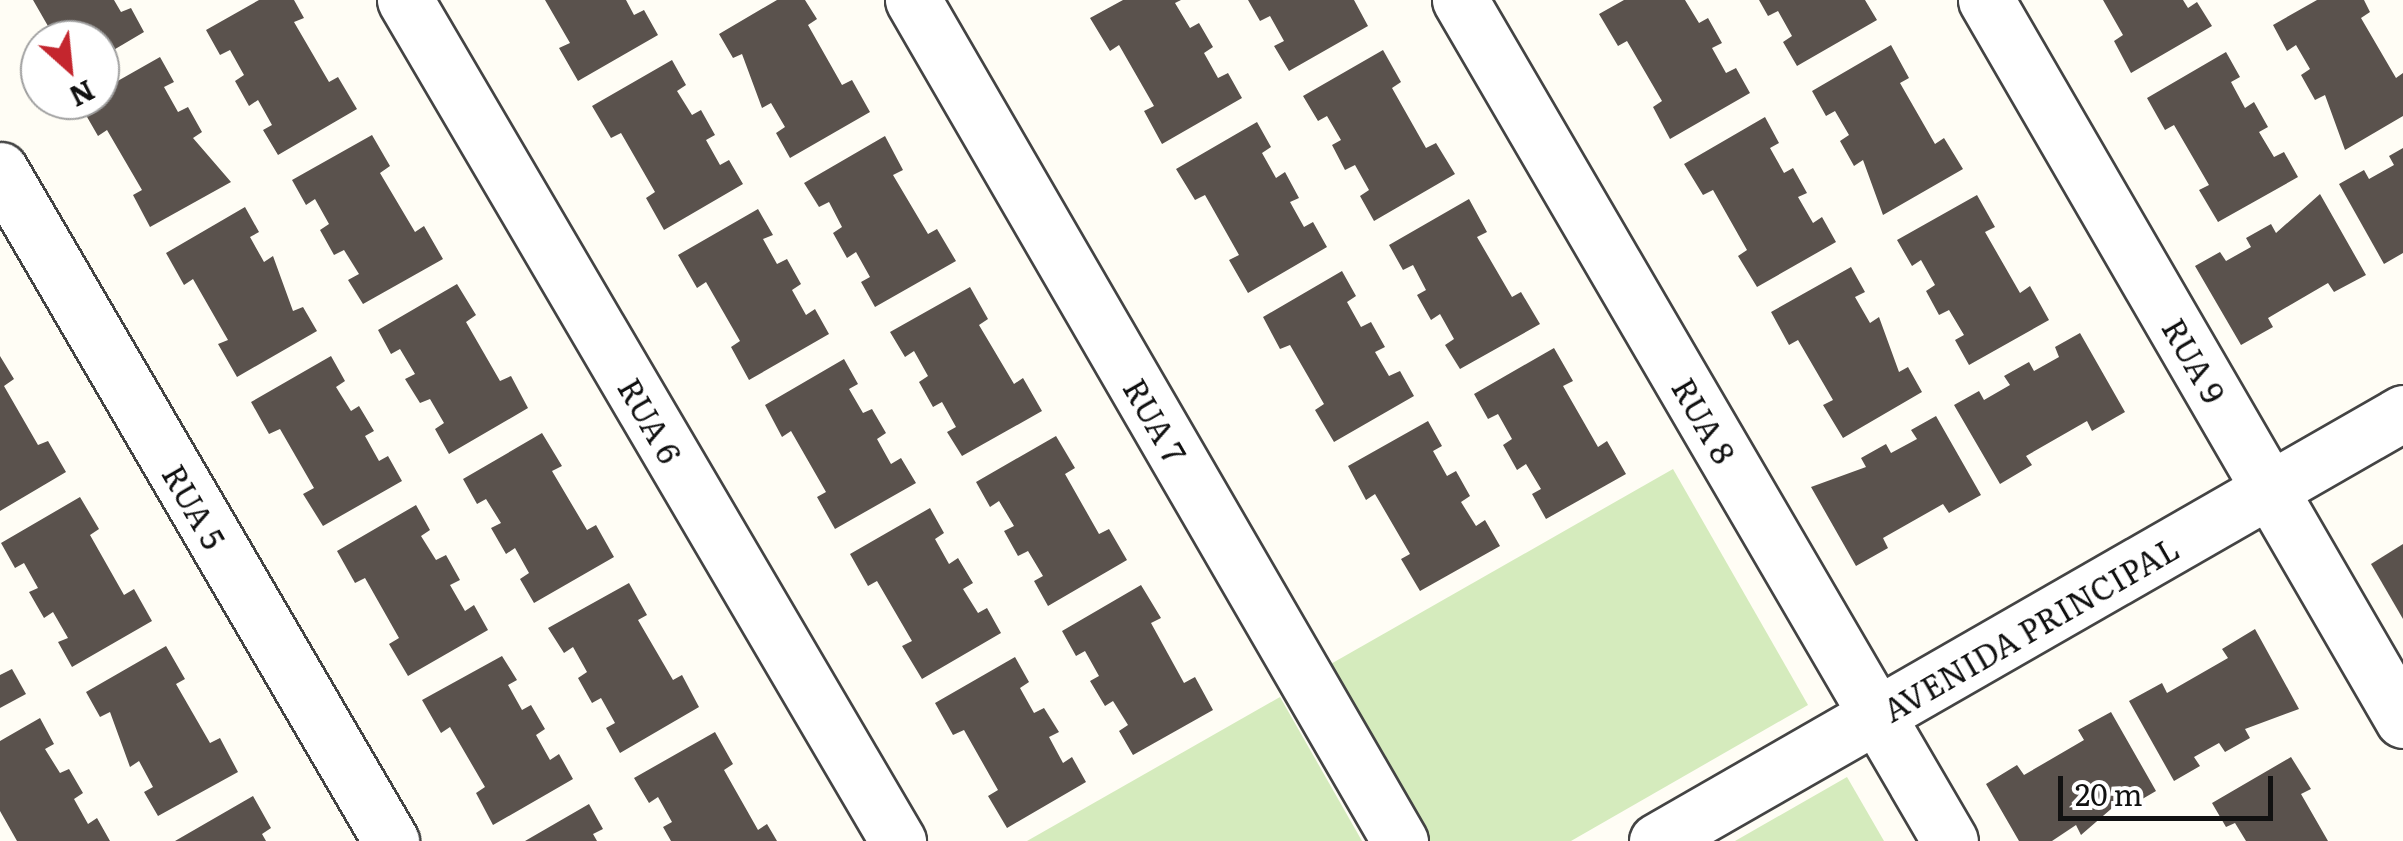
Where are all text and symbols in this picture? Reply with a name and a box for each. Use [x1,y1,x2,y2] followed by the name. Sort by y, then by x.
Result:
[20,20,120,120] north arrow
[63,71,103,119] text: N
[2156,311,2234,409] street label: RUA 9
[1665,370,1745,470] street label: RUA 8
[611,371,691,469] street label: RUA 6
[1117,371,1195,469] street label: RUA 7
[156,457,234,555] street label: RUA 5
[1875,528,2185,728] street label: AVENIDA PRINCIPAL
[2063,756,2278,818] scale bar
[2075,771,2143,815] text: 20 m

